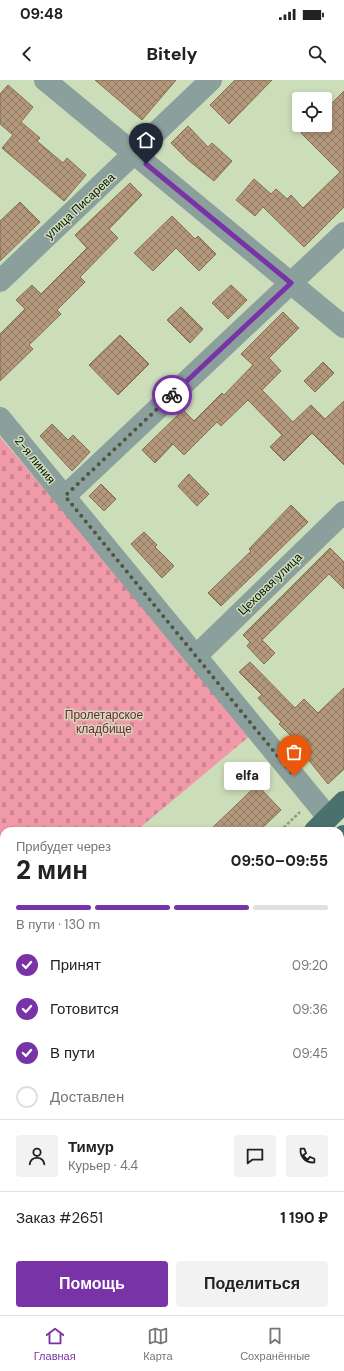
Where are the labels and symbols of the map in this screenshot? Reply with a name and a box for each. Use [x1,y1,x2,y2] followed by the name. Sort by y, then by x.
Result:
[129,123,163,164] pin
[41,169,119,243] street label: улица Писарева
[152,375,192,415] courier
[11,433,59,487] street label: 2-я линия
[234,549,306,619] street label: Цеховая улица
[65,707,144,737] park label: Пролетарское кладбище
[277,735,311,776] pin
[224,762,270,790] callout: elfa

